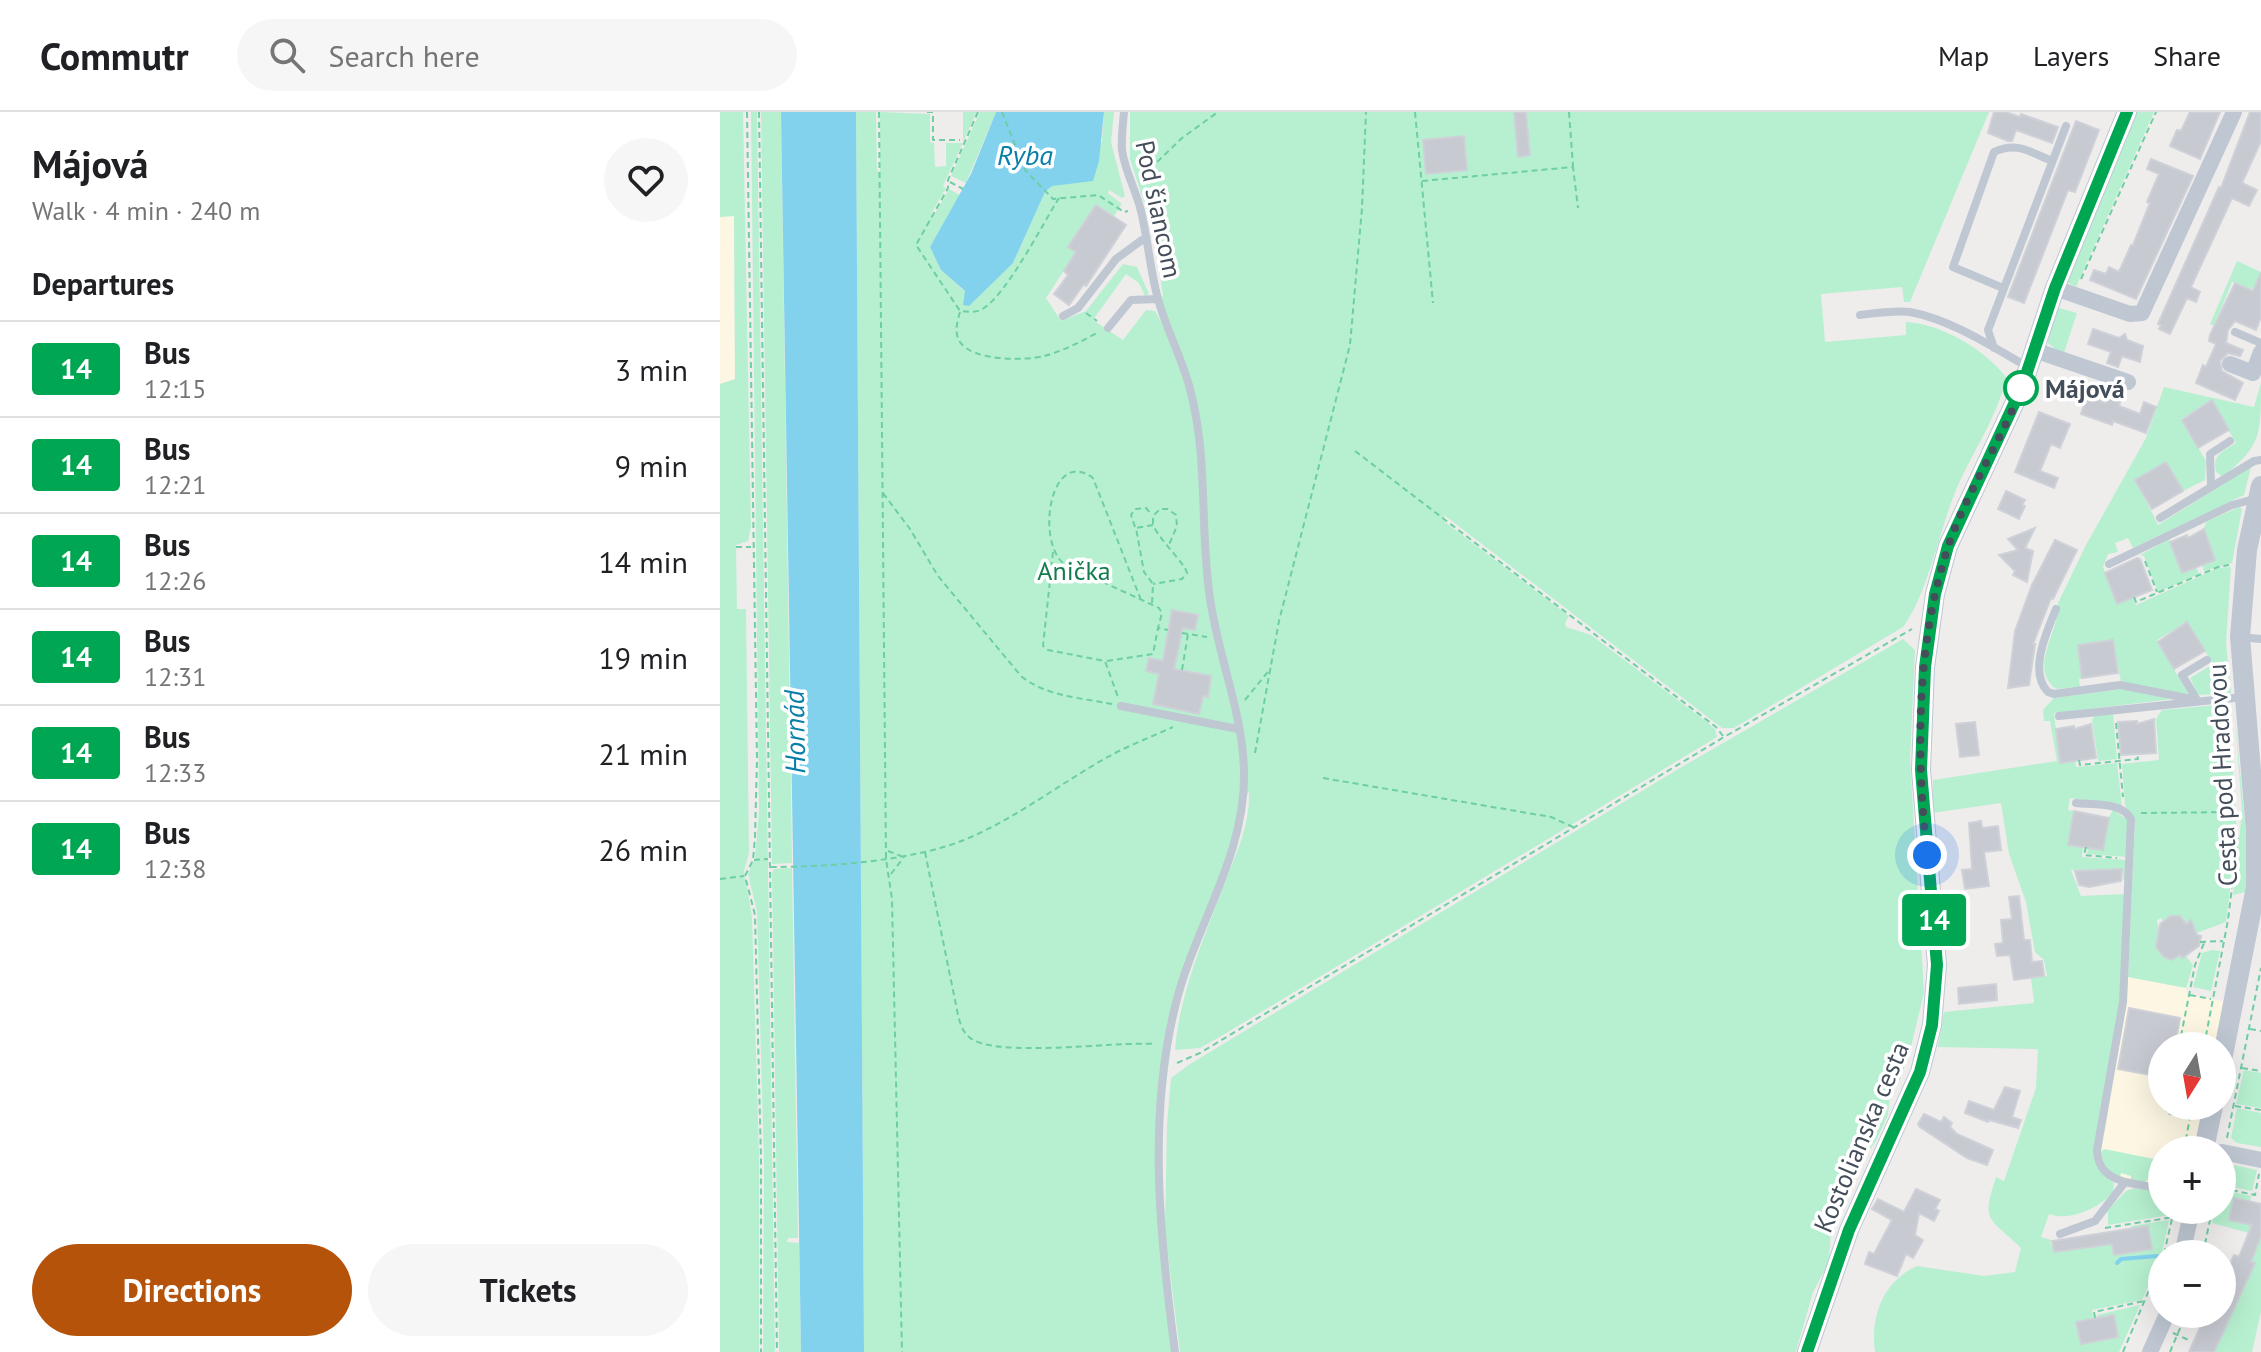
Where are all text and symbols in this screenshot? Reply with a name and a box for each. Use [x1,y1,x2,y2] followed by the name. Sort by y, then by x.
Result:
[237,19,797,91] search box
[40,31,189,80] text: Commutr
[265,33,309,77] icon: search
[329,36,480,75] text: Search here
[1938,37,1989,74] text: Map
[2033,37,2109,74] text: Layers
[2153,37,2221,74] text: Share
[997,136,1053,173] water label: Ryba
[1128,137,1190,281] street label: Pod šiancom
[604,138,688,222] button: heart
[32,139,148,188] text: Májová
[32,194,260,227] text: Walk · 4 min · 240 m
[32,264,174,303] text: Departures
[144,333,191,372] text: Bus
[60,350,92,387] text: 14
[615,350,688,389] text: 3 min
[2004,371,2038,405] marker: Májová
[144,372,206,405] text: 12:15
[2045,372,2125,405] place label: Májová
[144,429,191,468] text: Bus
[60,446,92,483] text: 14
[615,446,688,485] text: 9 min
[144,468,206,501] text: 12:21
[144,525,191,564] text: Bus
[60,542,92,579] text: 14
[598,542,688,581] text: 14 min
[1037,554,1111,587] park label: Anička
[144,564,206,597] text: 12:26
[144,621,191,660] text: Bus
[60,638,92,675] text: 14
[598,638,688,677] text: 19 min
[144,660,206,693] text: 12:31
[2200,663,2244,887] street label: Cesta pod Hradovou
[775,689,813,774] water label: Hornád
[144,717,191,756] text: Bus
[60,734,92,771] text: 14
[598,734,688,773] text: 21 min
[144,756,206,789] text: 12:33
[144,813,191,852] text: Bus
[60,830,92,867] text: 14
[598,830,688,869] text: 26 min
[1907,835,1947,875] your location
[144,852,206,885] text: 12:38
[1898,894,1970,946] line badge: 14
[1918,901,1950,938] text: 14
[2148,1032,2236,1120] north arrow
[2148,1032,2236,1328] map controls
[1806,1037,1916,1237] street label: Kostolianska cesta
[2148,1136,2236,1224] button: +
[2148,1240,2236,1328] button: −
[32,1244,352,1336] button: Directions
[368,1244,688,1336] button: Tickets

